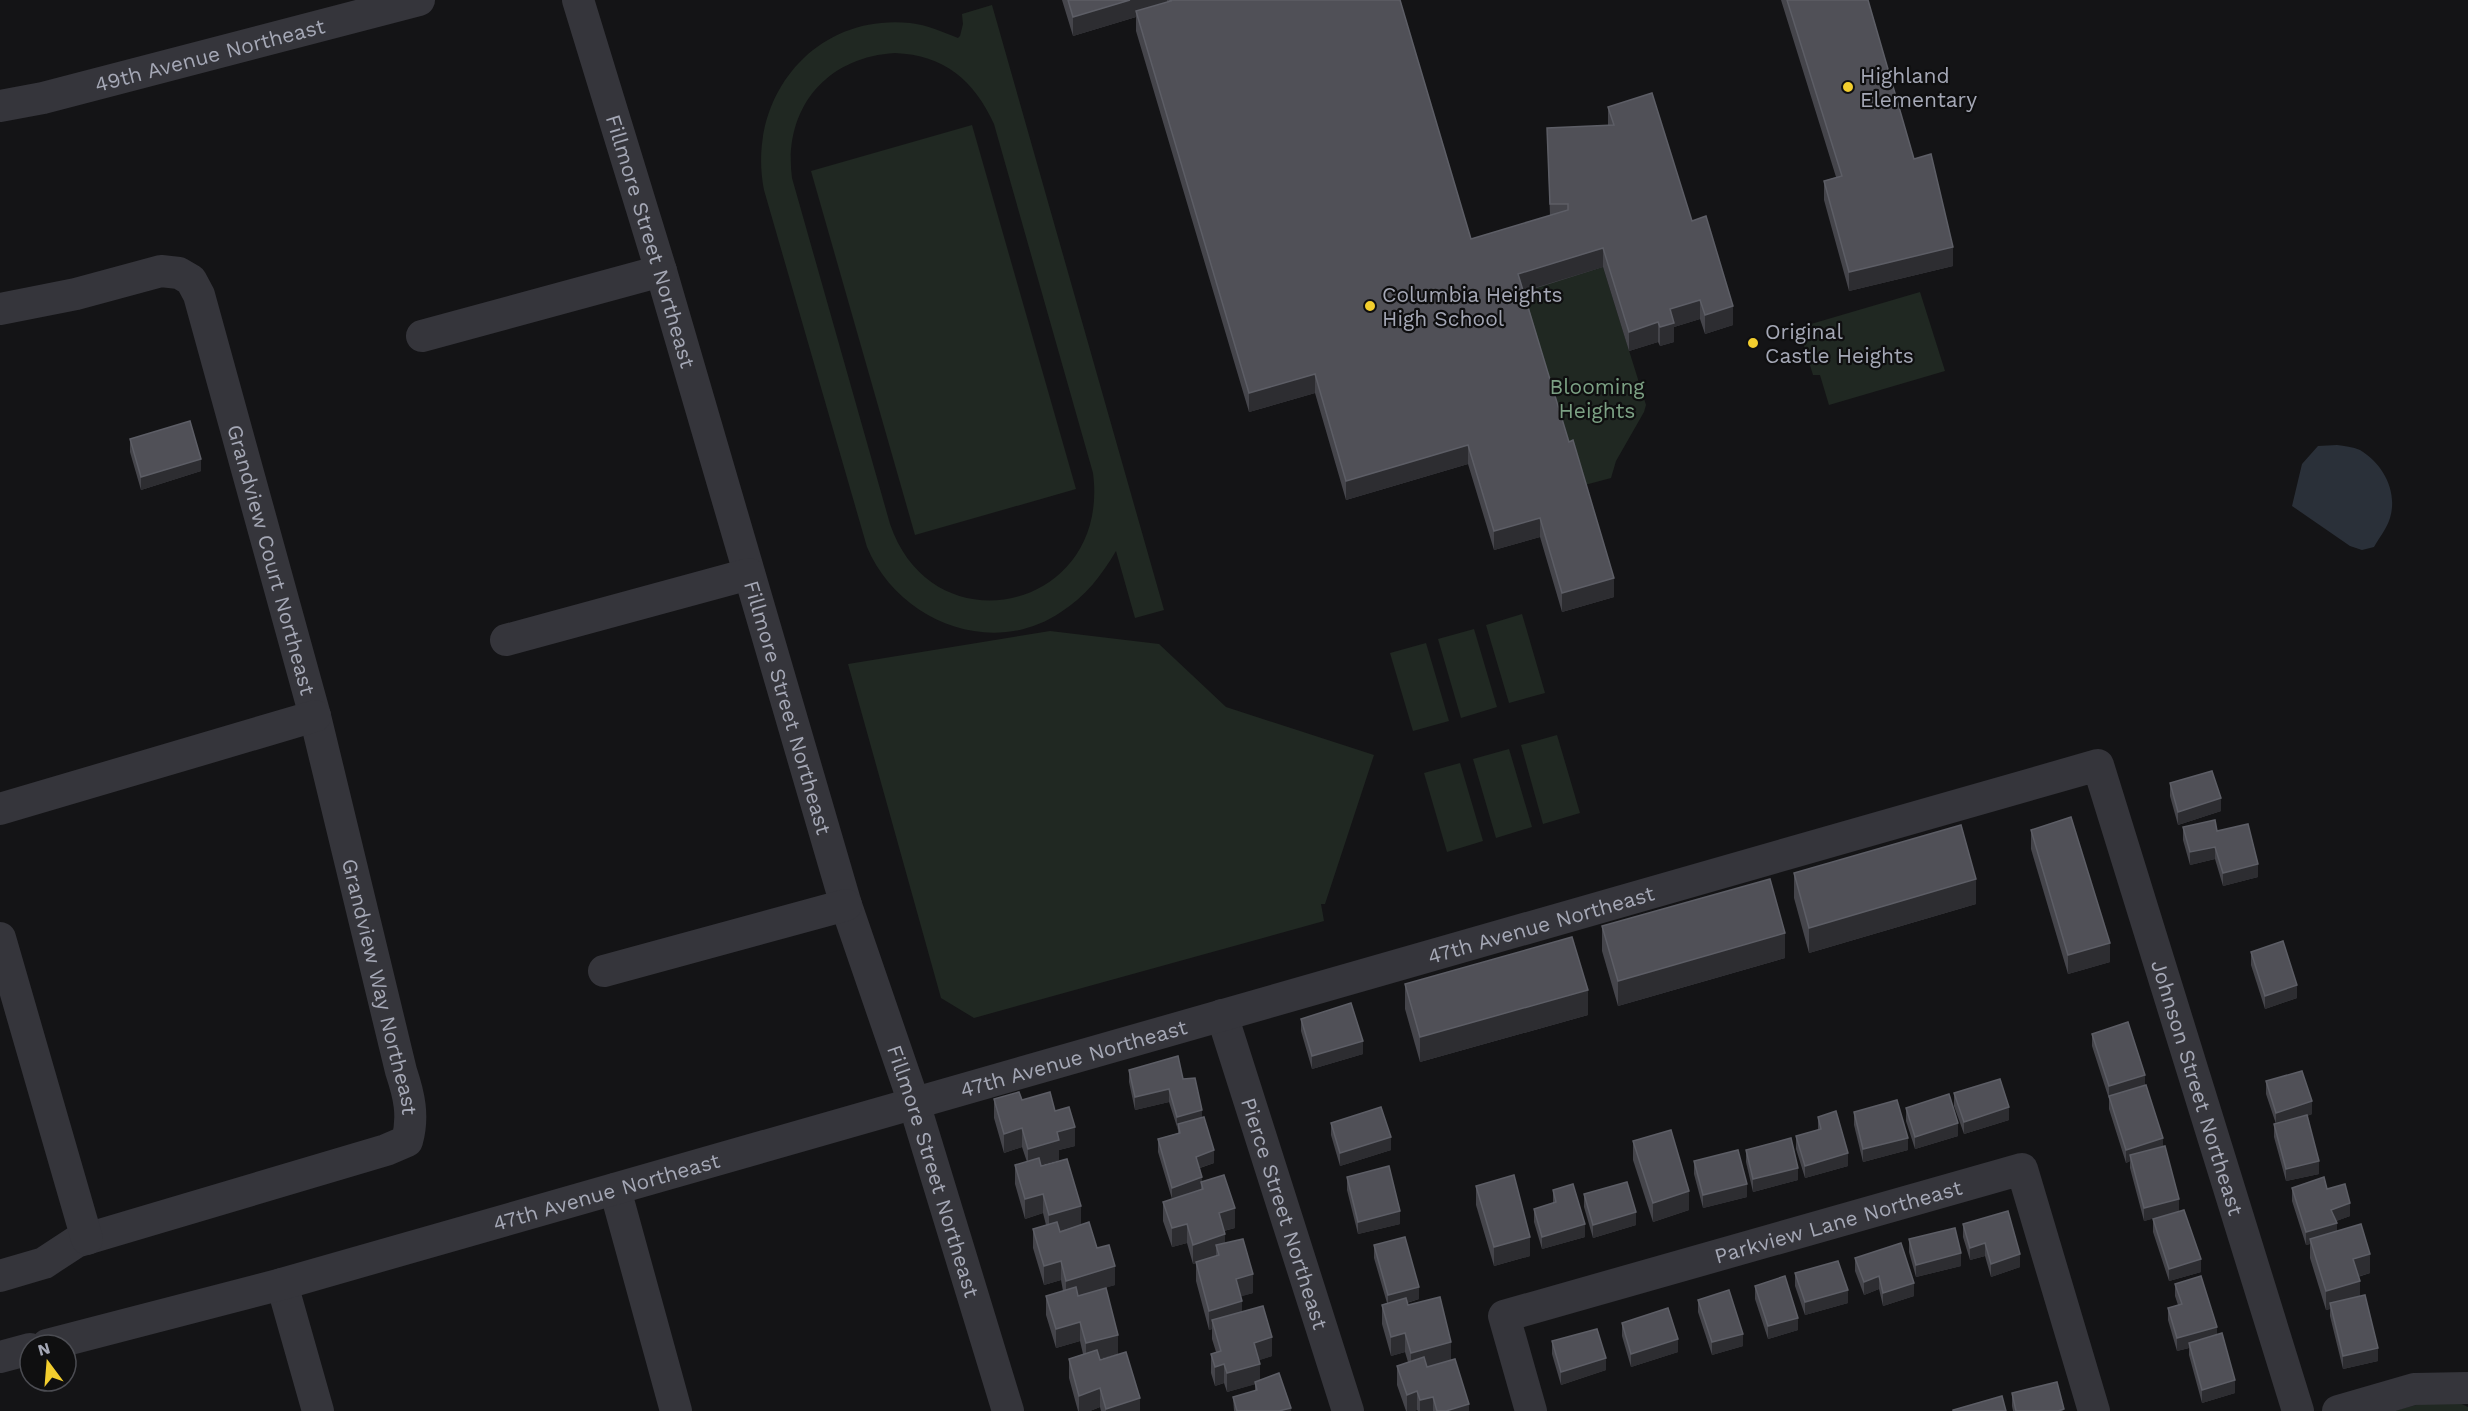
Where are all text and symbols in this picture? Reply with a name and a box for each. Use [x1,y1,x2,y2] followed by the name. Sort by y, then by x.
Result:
[92,13,328,97] street label: 49th Avenue Northeast
[1860,63,1977,112] place label: Highland Elementary
[1841,80,1855,94] marker: Highland Elementary
[601,111,701,371] street label: Fillmore Street Northeast
[1382,282,1563,331] place label: Columbia Heights High School
[1363,299,1377,313] marker: Columbia Heights High School
[1765,319,1914,368] place label: Original Castle Heights
[1746,336,1760,350] marker: Original Castle Heights
[1549,374,1645,423] park label: Blooming Heights
[223,421,321,698] street label: Grandview Court Northeast
[739,577,837,837] street label: Fillmore Street Northeast
[337,856,423,1116] street label: Grandview Way Northeast
[1425,880,1657,969] street label: 47th Avenue Northeast
[2147,957,2249,1218] street label: Johnson Street Northeast
[957,1013,1190,1102] street label: 47th Avenue Northeast
[882,1041,985,1300] street label: Fillmore Street Northeast
[1236,1094,1334,1332] street label: Pierce Street Northeast
[490,1147,723,1236] street label: 47th Avenue Northeast
[1711,1174,1965,1268] street label: Parkview Lane Northeast
[18,1333,78,1393] north arrow
[36,1338,52,1360] text: N

